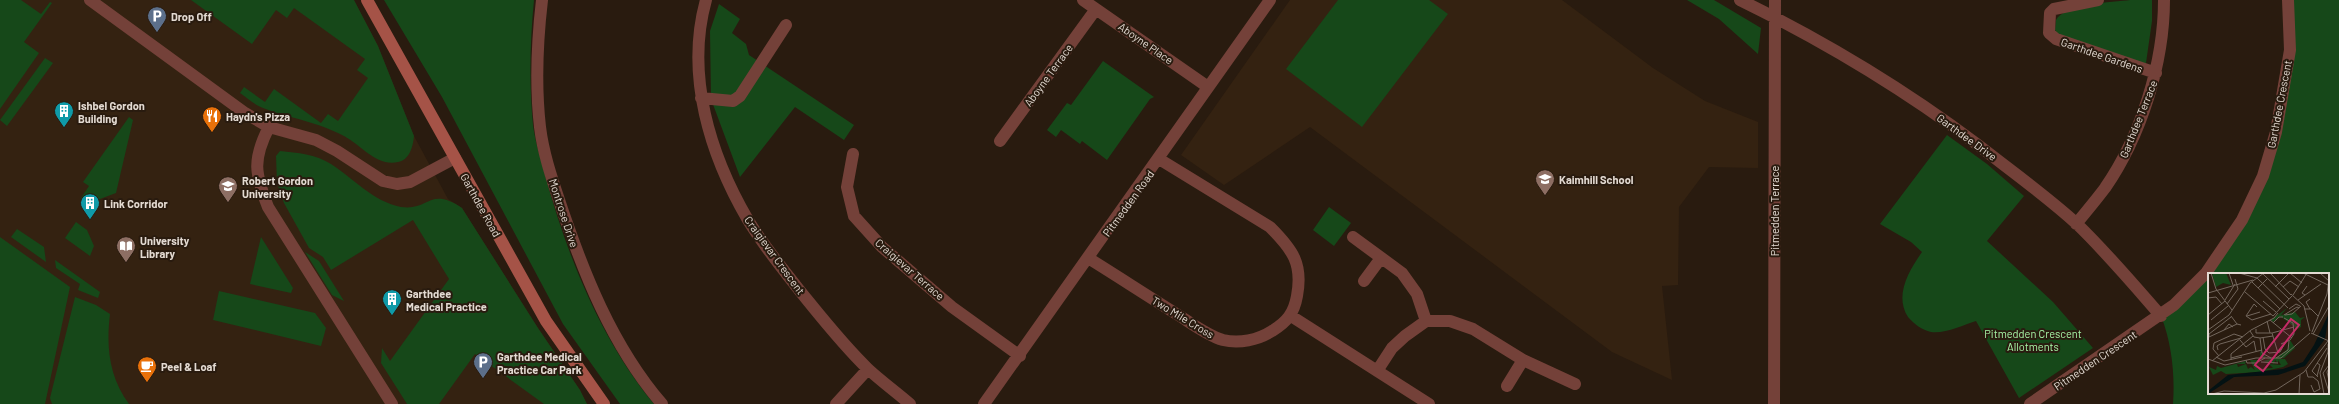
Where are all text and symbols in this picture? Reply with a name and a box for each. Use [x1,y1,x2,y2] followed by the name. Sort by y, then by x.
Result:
[146,5,168,33] parking icon: Drop Off
[171,10,212,23] place label: Drop Off
[1116,19,1176,67] street label: Aboyne Place
[2059,35,2145,75] street label: Garthdee Gardens
[1021,41,1075,109] street label: Aboyne Terrace
[2264,59,2294,149] street label: Garthdee Crescent
[2116,78,2160,160] street label: Garthdee Terrace
[78,99,145,125] place label: Ishbel Gordon Building
[53,100,75,128] building icon: Ishbel Gordon Building
[201,105,223,133] restaurant icon: Haydn's Pizza
[226,110,290,123] place label: Haydn's Pizza
[1935,111,2000,163] street label: Garthdee Drive
[1768,166,1781,256] street label: Pitmedden Terrace
[1100,167,1156,239] street label: Pitmedden Road
[1534,168,1556,196] school or university icon: Kaimhill School
[458,171,504,239] street label: Garthdee Road
[1559,173,1634,186] place label: Kaimhill School
[242,174,313,200] place label: Robert Gordon University
[217,175,239,203] school or university icon: Robert Gordon University
[547,177,581,249] street label: Montrose Drive
[79,192,101,220] building icon: Link Corridor
[104,197,169,210] place label: Link Corridor
[742,213,808,297] street label: Craigievar Crescent
[140,234,190,260] place label: University Library
[115,235,137,263] library icon: University Library
[873,236,947,303] street label: Craigievar Terrace
[2208,273,2329,394] inset map
[406,287,487,313] place label: Garthdee Medical Practice
[381,288,403,316] building icon: Garthdee Medical Practice
[1150,293,1216,341] street label: Two Mile Cross
[1984,327,2082,353] park label: Pitmedden Crescent Allotments
[2051,327,2139,393] street label: Pitmedden Crescent
[497,350,582,376] place label: Garthdee Medical Practice Car Park
[472,351,494,379] parking icon: Garthdee Medical Practice Car Park
[136,355,158,383] cafe icon: Peel & Loaf
[161,360,216,373] place label: Peel & Loaf

